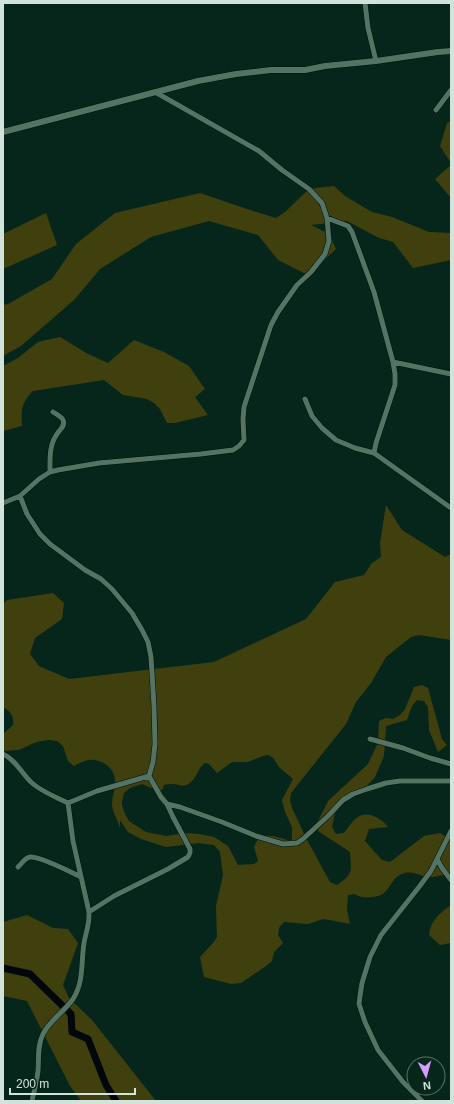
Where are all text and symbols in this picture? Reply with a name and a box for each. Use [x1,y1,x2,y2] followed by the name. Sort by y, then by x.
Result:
[406,1056,446,1096] north arrow
[10,1070,135,1096] scale bar
[16,1077,49,1091] text: 200 m
[422,1080,432,1092] text: N

